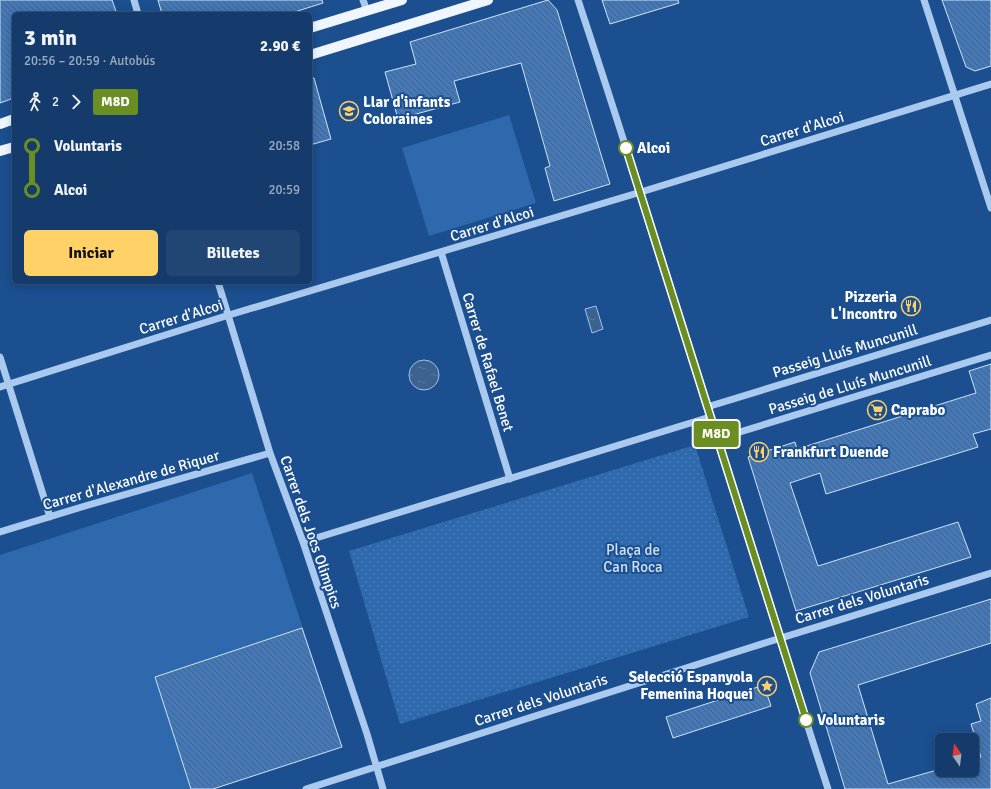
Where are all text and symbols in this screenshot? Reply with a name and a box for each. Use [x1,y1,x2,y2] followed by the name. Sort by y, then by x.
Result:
[24,24,77,51] text: 3 min
[260,37,300,55] text: 2.90 €
[24,53,155,69] text: 20:56 – 20:59 · Autobús
[24,91,46,113] icon: walk
[65,91,87,113] icon: forward
[101,93,130,110] text: M8D
[363,93,451,128] place label: Llar d'infants Coloraines
[52,94,59,110] text: 2
[338,100,360,122] school or university icon: Llar d'infants Coloraines
[758,108,846,150] street label: Carrer d'Alcoi
[54,137,122,155] text: Voluntaris
[268,138,300,154] text: 20:58
[637,139,670,157] place label: Alcoi
[618,140,634,156] marker: Alcoi
[54,181,87,199] text: Alcoi
[268,182,300,198] text: 20:59
[448,203,536,245] street label: Carrer d'Alcoi
[24,230,158,276] button: Iniciar
[166,230,300,276] button: Billetes
[831,288,897,323] place label: Pizzeria L'Incontro
[458,290,518,434] street label: Carrer de Rafael Benet
[900,295,922,317] restaurant icon: Pizzeria L'Incontro
[137,296,225,338] street label: Carrer d'Alcoi
[770,320,920,382] street label: Passeig Lluís Muncunill
[767,352,933,418] street label: Passeig de Lluís Muncunill
[866,399,888,421] supermarket icon: Caprabo
[891,401,945,419] place label: Caprabo
[693,421,739,447] line badge: M8D
[702,425,730,442] text: M8D
[748,441,770,463] restaurant icon: Frankfurt Duende
[773,443,889,461] place label: Frankfurt Duende
[41,446,222,514] street label: Carrer d'Alexandre de Riquer
[276,453,346,611] street label: Carrer dels Jocs Olimpics
[603,541,663,576] park label: Plaça de Can Roca
[793,570,931,628] street label: Carrer dels Voluntaris
[629,668,753,703] place label: Selecció Espanyola Femenina Hoquei
[472,670,610,730] street label: Carrer dels Voluntaris
[756,675,778,697] place icon: Selecció Espanyola Femenina Hoquei
[817,711,885,729] place label: Voluntaris
[798,712,814,728] marker: Voluntaris
[935,733,979,777] north arrow
[935,733,979,777] map controls

